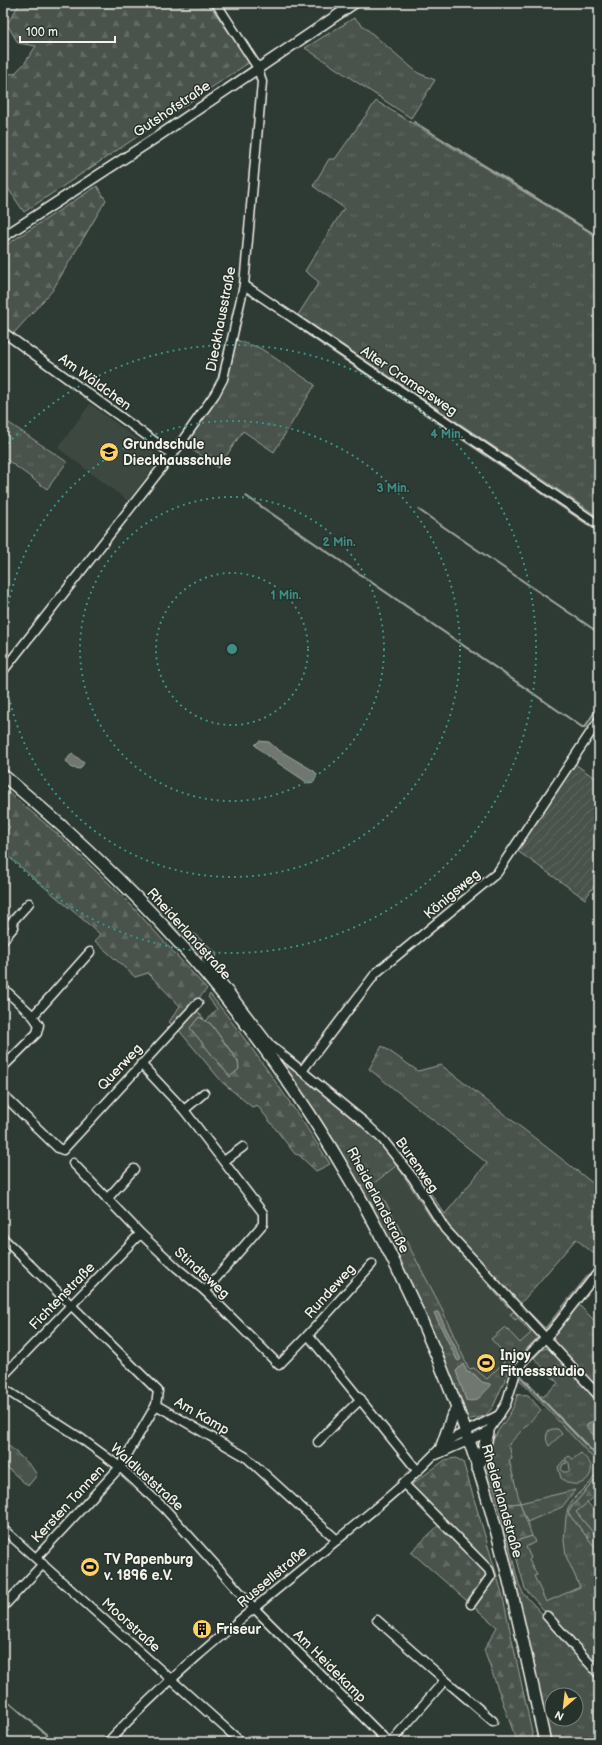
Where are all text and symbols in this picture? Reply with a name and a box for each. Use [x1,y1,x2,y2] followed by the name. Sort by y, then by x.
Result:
[20,18,115,44] scale bar
[26,25,58,40] text: 100 m
[130,77,214,141] street label: Gutshofstraße
[202,265,240,373] street label: Dieckhausstraße
[357,342,461,420] street label: Alter Cramersweg
[55,350,135,414] street label: Am Wäldchen
[431,427,464,442] text: 4 Min.
[123,436,231,469] place label: Grundschule Dieckhausschule
[98,441,120,463] school or university icon: Grundschule Dieckhausschule
[377,481,410,496] text: 3 Min.
[322,535,356,550] text: 2 Min.
[271,588,302,603] text: 1 Min.
[225,642,239,656] centre of rings
[420,865,484,923] street label: Königsweg
[143,885,235,983] street label: Rheiderlandstraße
[94,1040,146,1094] street label: Querweg
[392,1134,442,1196] street label: Burenweg
[343,1144,413,1256] street label: Rheiderlandstraße
[171,1244,233,1302] street label: Stindtsweg
[26,1259,98,1333] street label: Fichtenstraße
[301,1260,359,1322] street label: Rundeweg
[500,1347,585,1380] place label: Injoy Fitnessstudio
[475,1352,497,1374] sports icon: Injoy Fitnessstudio
[172,1394,232,1438] street label: Am Kamp
[107,1440,187,1514] street label: Waldluststraße
[478,1442,526,1560] street label: Rheiderlandstraße
[28,1462,108,1546] street label: Kersten Tannen
[234,1543,310,1611] street label: Russellstraße
[103,1551,193,1584] place label: TV Papenburg v. 1896 e.V.
[79,1556,101,1578] sports icon: TV Papenburg v. 1896 e.V.
[98,1594,164,1656] street label: Moorstraße
[191,1618,213,1640] building icon: Friseur
[216,1621,261,1638] place label: Friseur
[290,1626,370,1706] street label: Am Heidekamp
[544,1687,584,1727] north arrow
[553,1708,566,1723] text: N

